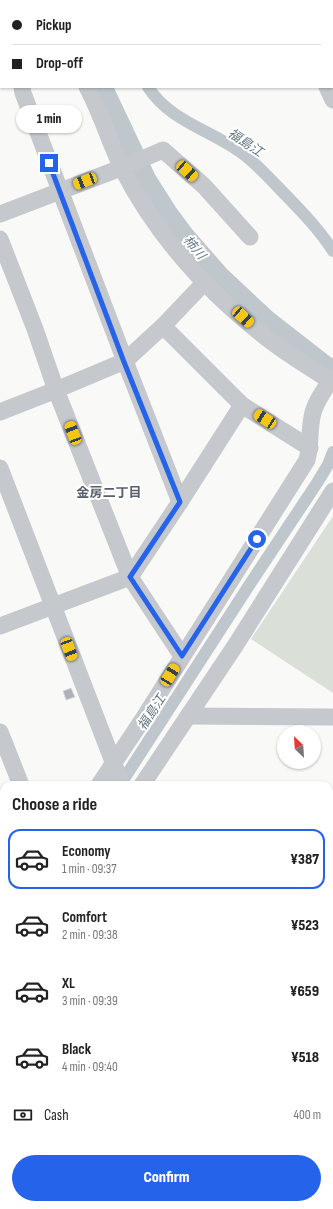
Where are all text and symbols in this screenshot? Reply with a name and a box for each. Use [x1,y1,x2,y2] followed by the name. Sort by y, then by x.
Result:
[36,16,72,35] text: Pickup
[36,54,83,73] text: Drop-off
[16,105,82,133] callout: 1 min
[37,111,61,127] text: 1 min
[225,125,268,161] water label: 福島江
[40,154,58,172] route end
[174,159,200,183] car
[72,171,98,191] car
[180,233,210,264] water label: 柿川
[230,305,256,329] car
[252,407,278,431] car
[63,420,83,446] car
[76,485,142,501] district label: 金房二丁目
[248,530,266,548] route start
[59,636,79,662] car
[159,662,181,688] car
[135,690,170,733] water label: 福島江
[277,725,321,769] north arrow
[277,725,321,769] map controls
[12,794,97,815] text: Choose a ride
[14,841,50,877] icon: car
[62,842,111,861] text: Economy
[290,850,319,869] text: ¥387
[62,861,116,877] text: 1 min · 09:37
[14,907,50,943] icon: car
[62,908,107,927] text: Comfort
[291,916,319,935] text: ¥523
[62,927,118,943] text: 2 min · 09:38
[14,973,50,1009] icon: car
[62,974,75,993] text: XL
[290,982,319,1001] text: ¥659
[62,993,118,1009] text: 3 min · 09:39
[14,1039,50,1075] icon: car
[62,1040,91,1059] text: Black
[291,1048,319,1067] text: ¥518
[62,1059,118,1075] text: 4 min · 09:40
[12,1104,34,1126] icon: cash
[44,1106,69,1125] text: Cash
[294,1107,321,1123] text: 400 m
[12,1155,321,1201] button: Confirm

